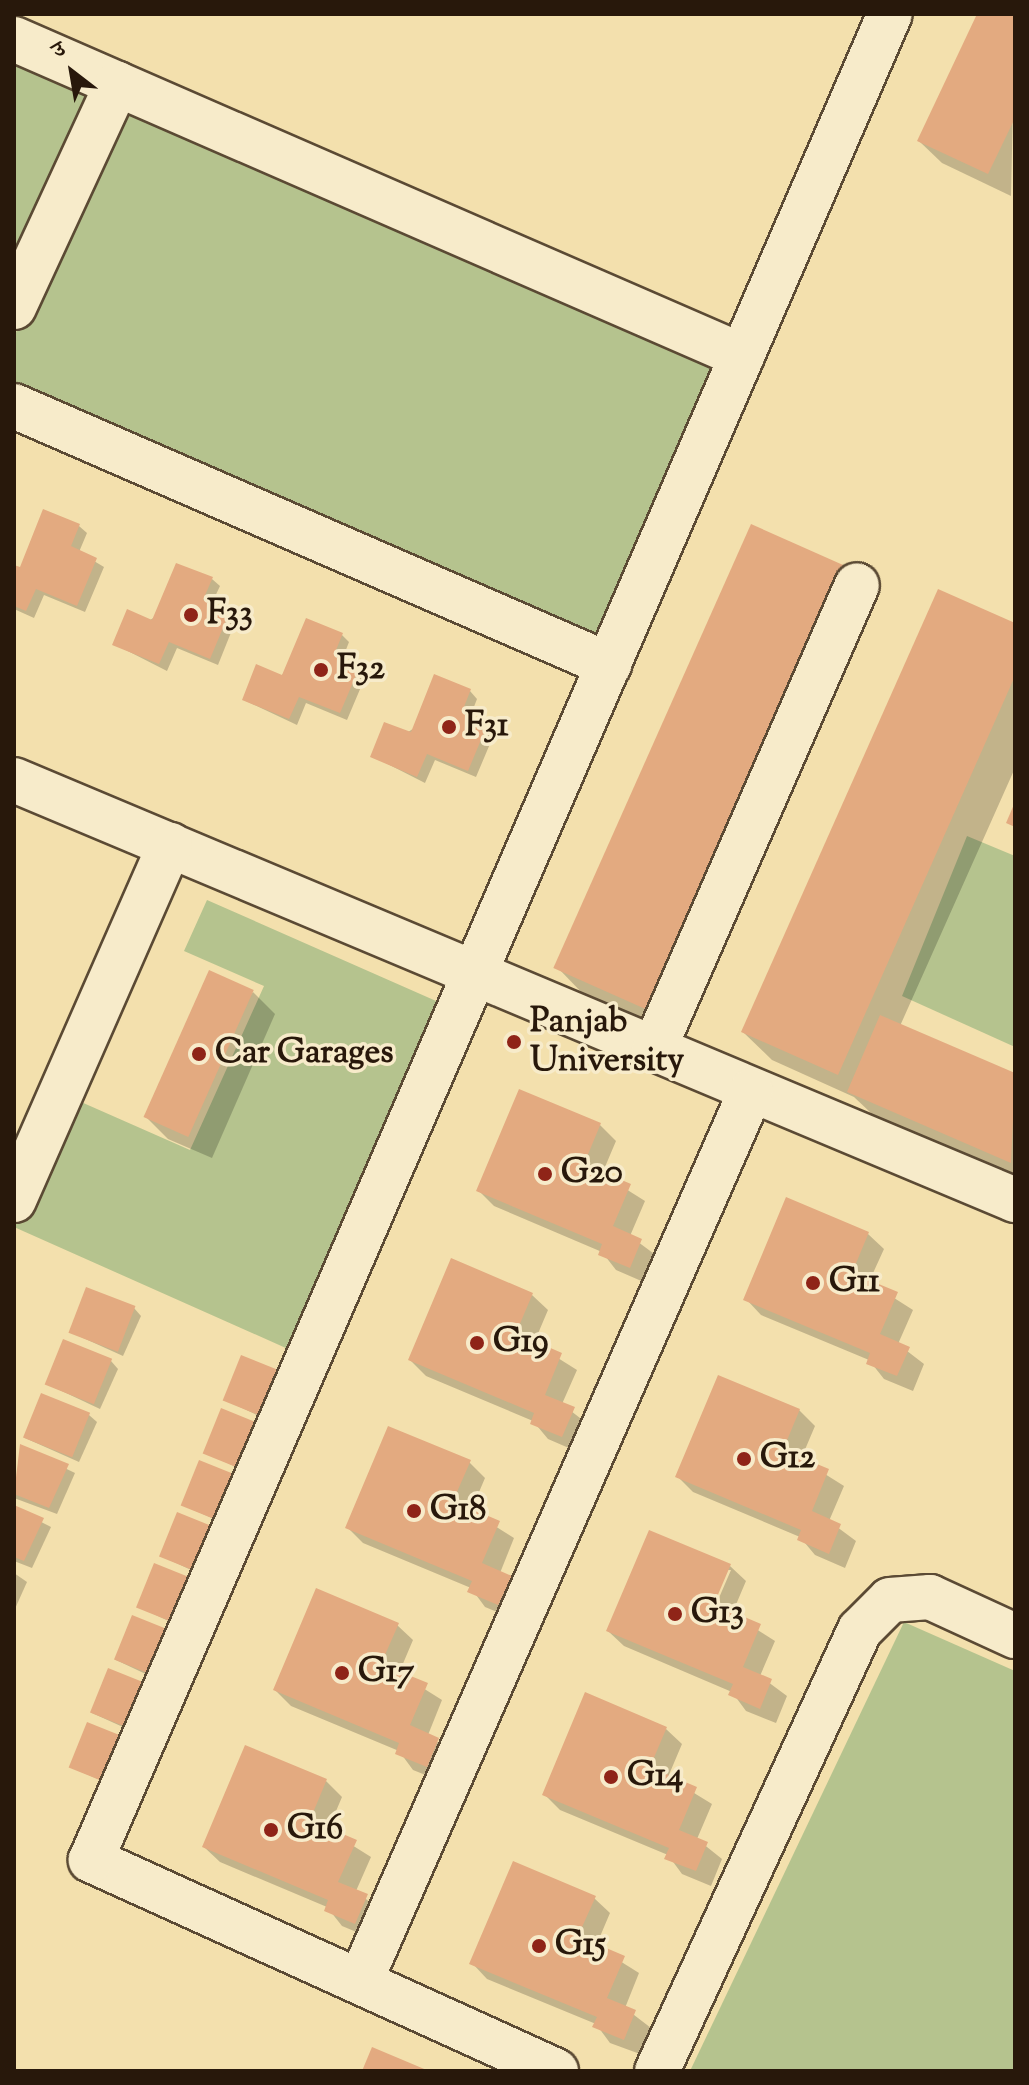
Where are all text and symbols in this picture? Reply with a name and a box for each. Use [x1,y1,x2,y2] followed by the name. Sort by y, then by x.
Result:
[32,32,112,112] north arrow
[47,35,73,68] text: उ
[207,595,253,635] place label: F33
[182,606,200,624] marker: F33
[337,650,385,690] place label: F32
[312,661,330,679] marker: F32
[465,707,509,747] place label: F31
[440,718,458,736] marker: F31
[530,1002,684,1082] place label: Panjab University
[505,1033,523,1051] marker: Panjab University
[215,1034,394,1074] place label: Car Garages
[190,1045,208,1063] marker: Car Garages
[561,1154,623,1194] place label: G20
[536,1165,554,1183] marker: G20
[829,1263,880,1303] place label: G11
[804,1274,822,1292] marker: G11
[493,1323,549,1363] place label: G19
[468,1334,486,1352] marker: G19
[760,1439,815,1479] place label: G12
[735,1450,753,1468] marker: G12
[430,1491,486,1531] place label: G18
[405,1502,423,1520] marker: G18
[691,1594,744,1634] place label: G13
[666,1605,684,1623] marker: G13
[358,1653,414,1693] place label: G17
[333,1664,351,1682] marker: G17
[627,1757,684,1797] place label: G14
[602,1768,620,1786] marker: G14
[287,1810,343,1850] place label: G16
[262,1821,280,1839] marker: G16
[555,1926,606,1966] place label: G15
[530,1937,548,1955] marker: G15

